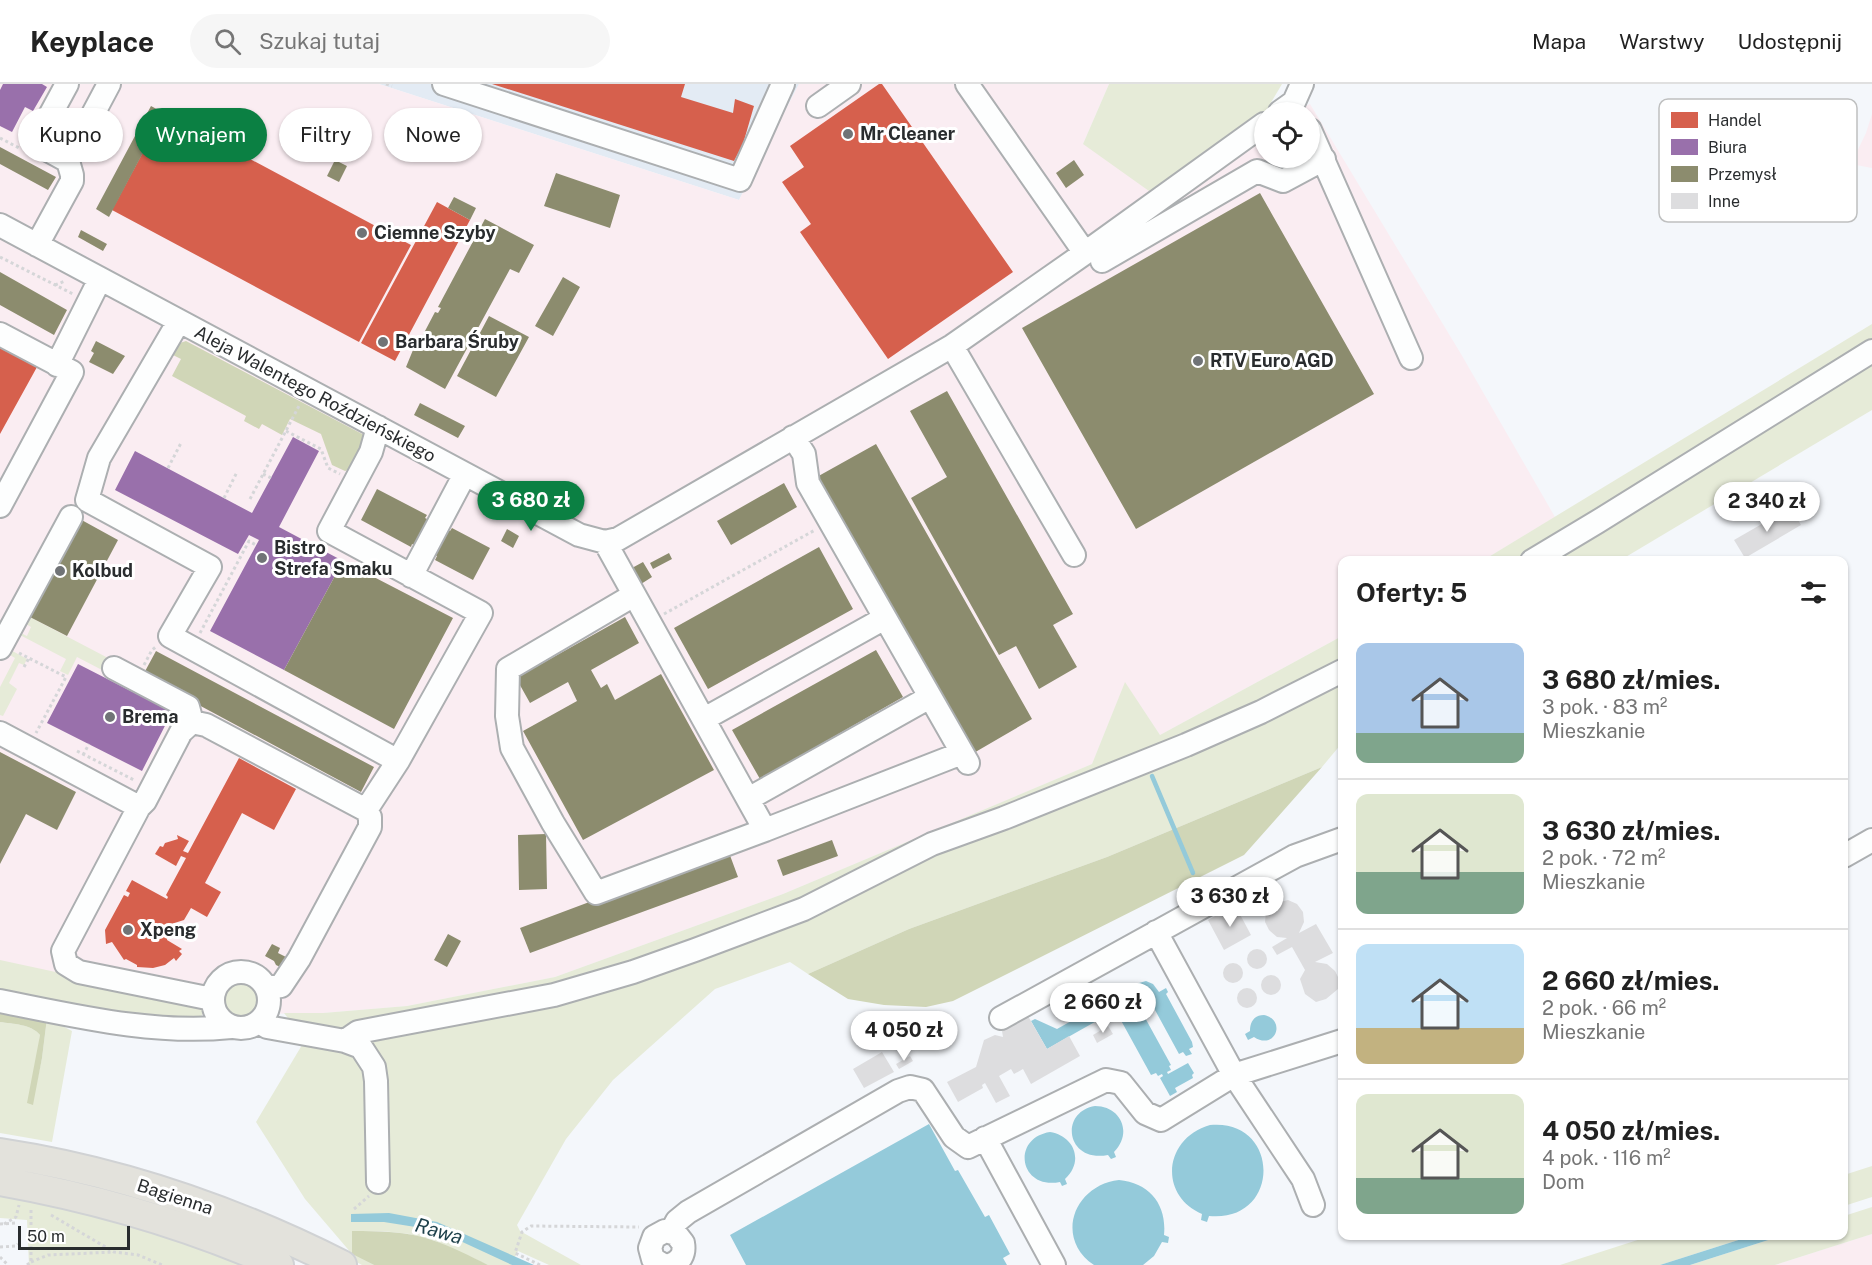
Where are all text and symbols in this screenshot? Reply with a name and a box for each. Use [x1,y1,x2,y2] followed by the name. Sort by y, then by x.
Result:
[190,14,610,68] search box
[30,25,154,58] text: Keyplace
[211,25,244,58] icon: search
[259,28,380,54] text: Szukaj tutaj
[1532,29,1586,54] text: Mapa
[1619,29,1704,54] text: Warstwy
[1737,29,1842,54] text: Udostępnij
[1659,99,1857,222] legend
[1254,102,1320,168] map controls
[1254,102,1320,168] button: locate
[18,108,123,162] chip: Kupno
[135,108,267,162] chip: Wynajem
[279,108,372,162] chip: Filtry
[384,108,482,162] chip: Nowe
[1708,111,1762,130] text: Handel
[860,123,956,144] place label: Mr Cleaner
[841,127,855,141] marker: Mr Cleaner
[1708,138,1747,157] text: Biura
[1708,165,1777,184] text: Przemysł
[1708,192,1740,211] text: Inne
[374,222,496,243] place label: Ciemne Szyby
[355,226,369,240] marker: Ciemne Szyby
[191,321,439,466] street label: Aleja Walentego Roździeńskiego
[395,330,519,352] place label: Barbara Śruby
[376,335,390,349] marker: Barbara Śruby
[1210,350,1334,371] place label: RTV Euro AGD
[1191,354,1205,368] marker: RTV Euro AGD
[469,481,593,532] pin: 3 680 zł
[1705,482,1829,533] pin: 2 340 zł
[491,488,571,512] text: 3 680 zł
[1728,489,1806,513] text: 2 340 zł
[274,537,393,579] place label: Bistro Strefa Smaku
[255,551,269,565] marker: Bistro Strefa Smaku
[72,560,133,581] place label: Kolbud
[53,564,67,578] marker: Kolbud
[1797,576,1830,609] icon: filters
[1356,577,1467,608] text: Oferty: 5
[1542,664,1721,695] text: 3 680 zł/mies.
[1404,667,1476,739] icon: home
[1542,695,1667,719] text: 3 pok. · 83 m²
[122,706,178,727] place label: Brema
[103,710,117,724] marker: Brema
[1542,719,1645,743] text: Mieszkanie
[1542,815,1720,846] text: 3 630 zł/mies.
[1404,818,1476,890] icon: home
[1542,846,1665,870] text: 2 pok. · 72 m²
[1542,870,1645,894] text: Mieszkanie
[1168,877,1292,928] pin: 3 630 zł
[1191,884,1269,908] text: 3 630 zł
[140,919,196,940] place label: Xpeng
[121,923,135,937] marker: Xpeng
[1542,965,1720,996] text: 2 660 zł/mies.
[1404,968,1476,1040] icon: home
[1041,983,1165,1034] pin: 2 660 zł
[1064,990,1142,1014] text: 2 660 zł
[1542,996,1666,1020] text: 2 pok. · 66 m²
[842,1011,966,1062] pin: 4 050 zł
[865,1018,943,1042] text: 4 050 zł
[1542,1020,1645,1044] text: Mieszkanie
[1542,1115,1720,1146] text: 4 050 zł/mies.
[1404,1118,1476,1190] icon: home
[1542,1146,1671,1170] text: 4 pok. · 116 m²
[1542,1170,1584,1194] text: Dom
[135,1174,216,1219] street label: Bagienna
[412,1213,466,1249] water label: Rawa
[18,1223,130,1250] scale bar
[27,1227,65,1246] text: 50 m

